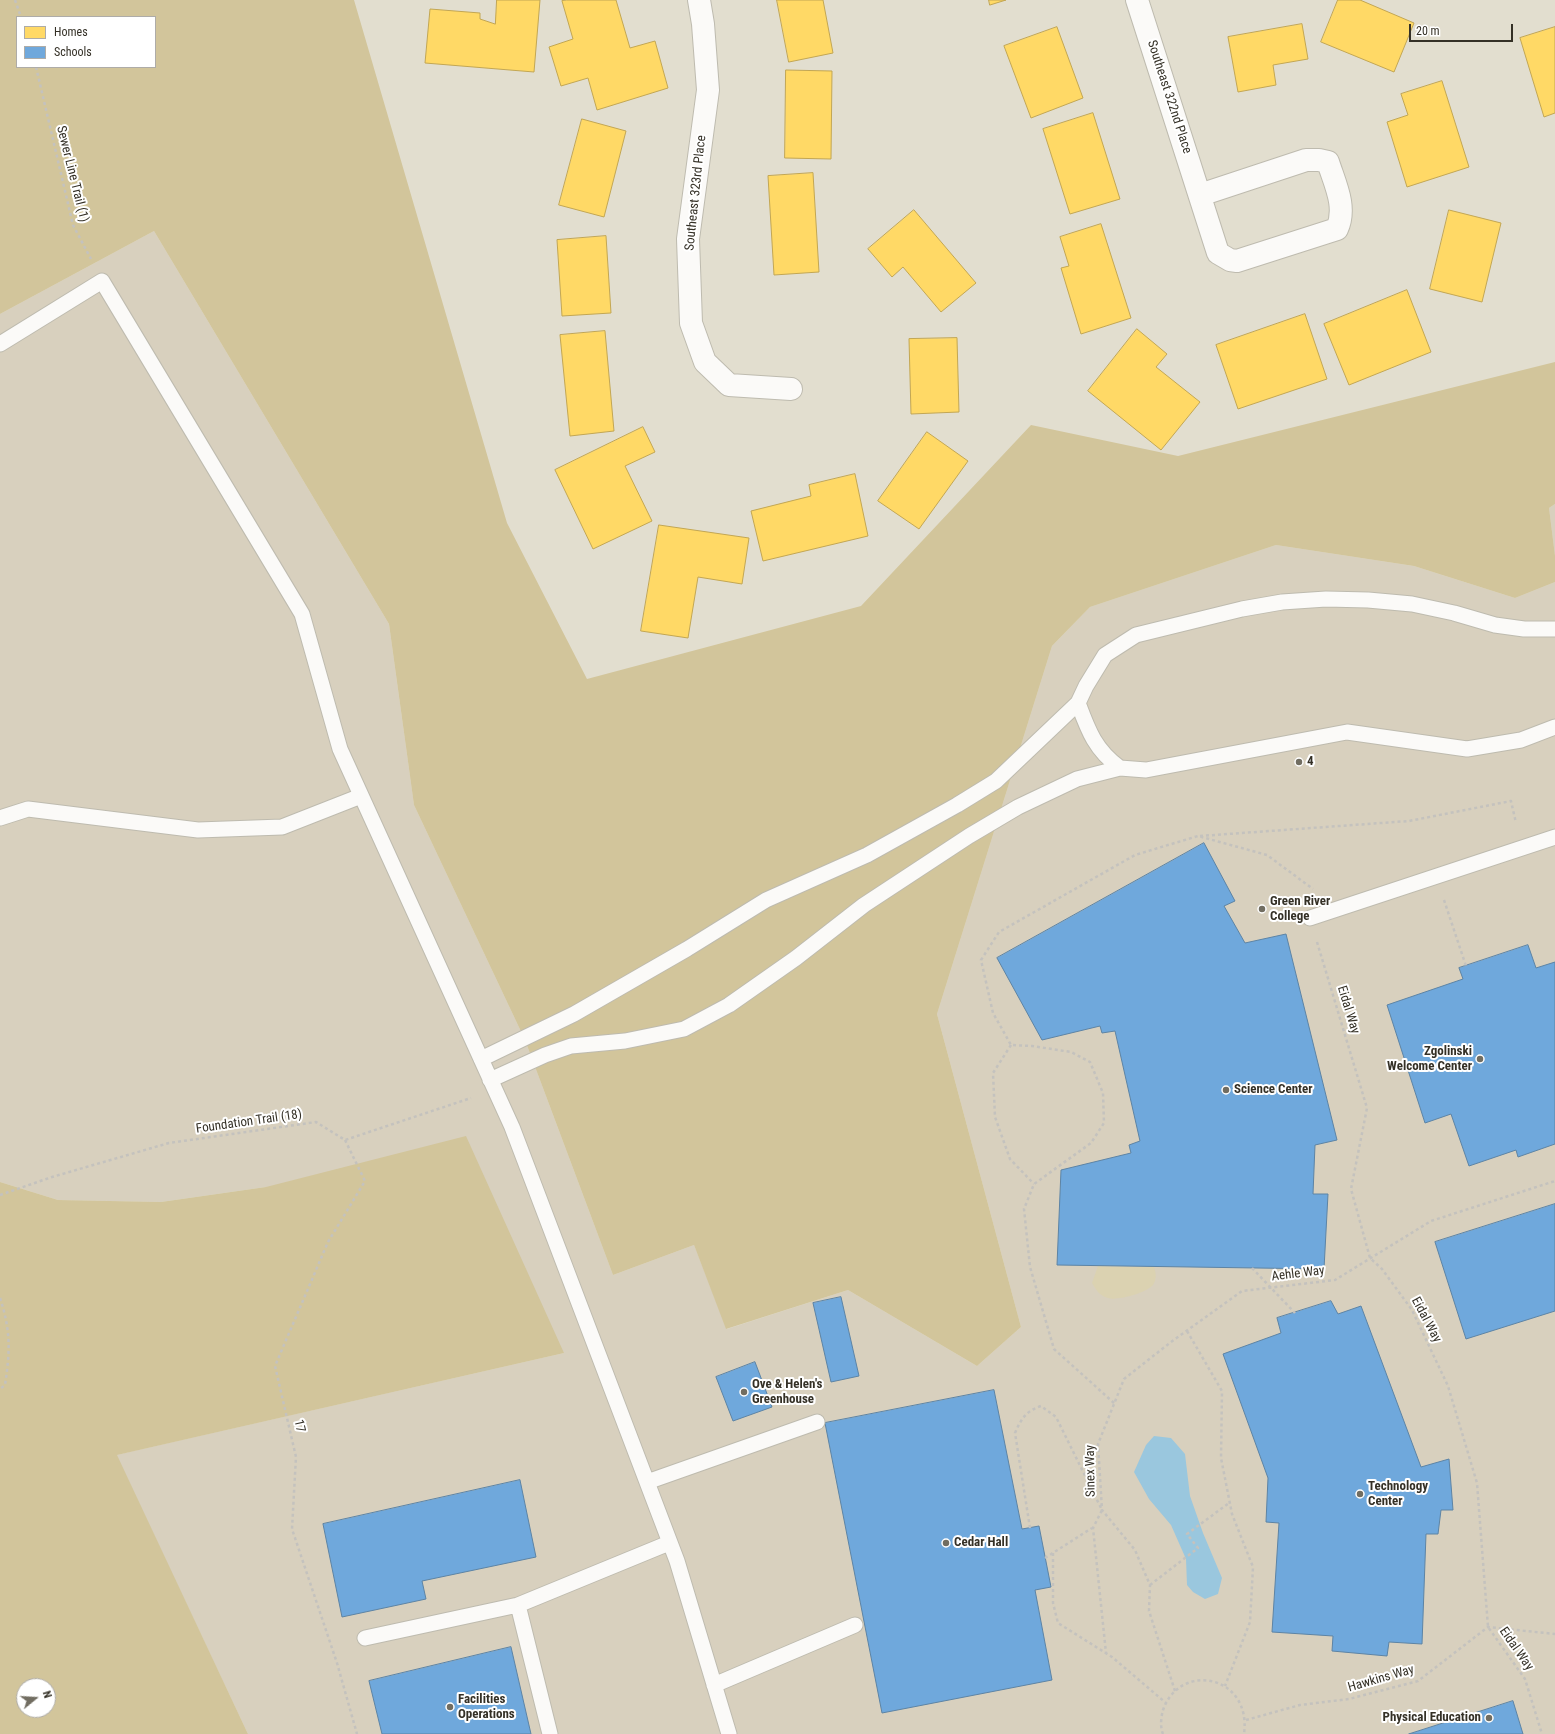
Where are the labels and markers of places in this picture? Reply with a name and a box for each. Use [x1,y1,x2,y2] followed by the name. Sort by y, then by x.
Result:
[1307,754,1314,770] place label: 4
[1294,757,1304,767] marker: 4
[1270,894,1330,925] place label: Green River College
[1257,904,1267,914] marker: Green River College
[1387,1044,1472,1075] place label: Zgolinski Welcome Center
[1475,1054,1485,1064] marker: Zgolinski Welcome Center
[1234,1082,1313,1098] place label: Science Center
[1221,1085,1231,1095] marker: Science Center
[752,1377,822,1408] place label: Ove & Helen's Greenhouse
[739,1387,749,1397] marker: Ove & Helen's Greenhouse
[1368,1479,1428,1510] place label: Technology Center
[1355,1489,1365,1499] marker: Technology Center
[954,1535,1008,1551] place label: Cedar Hall
[941,1538,951,1548] marker: Cedar Hall
[458,1692,515,1723] place label: Facilities Operations
[445,1702,455,1712] marker: Facilities Operations
[1383,1710,1481,1726] place label: Physical Education
[1484,1713,1494,1723] marker: Physical Education

